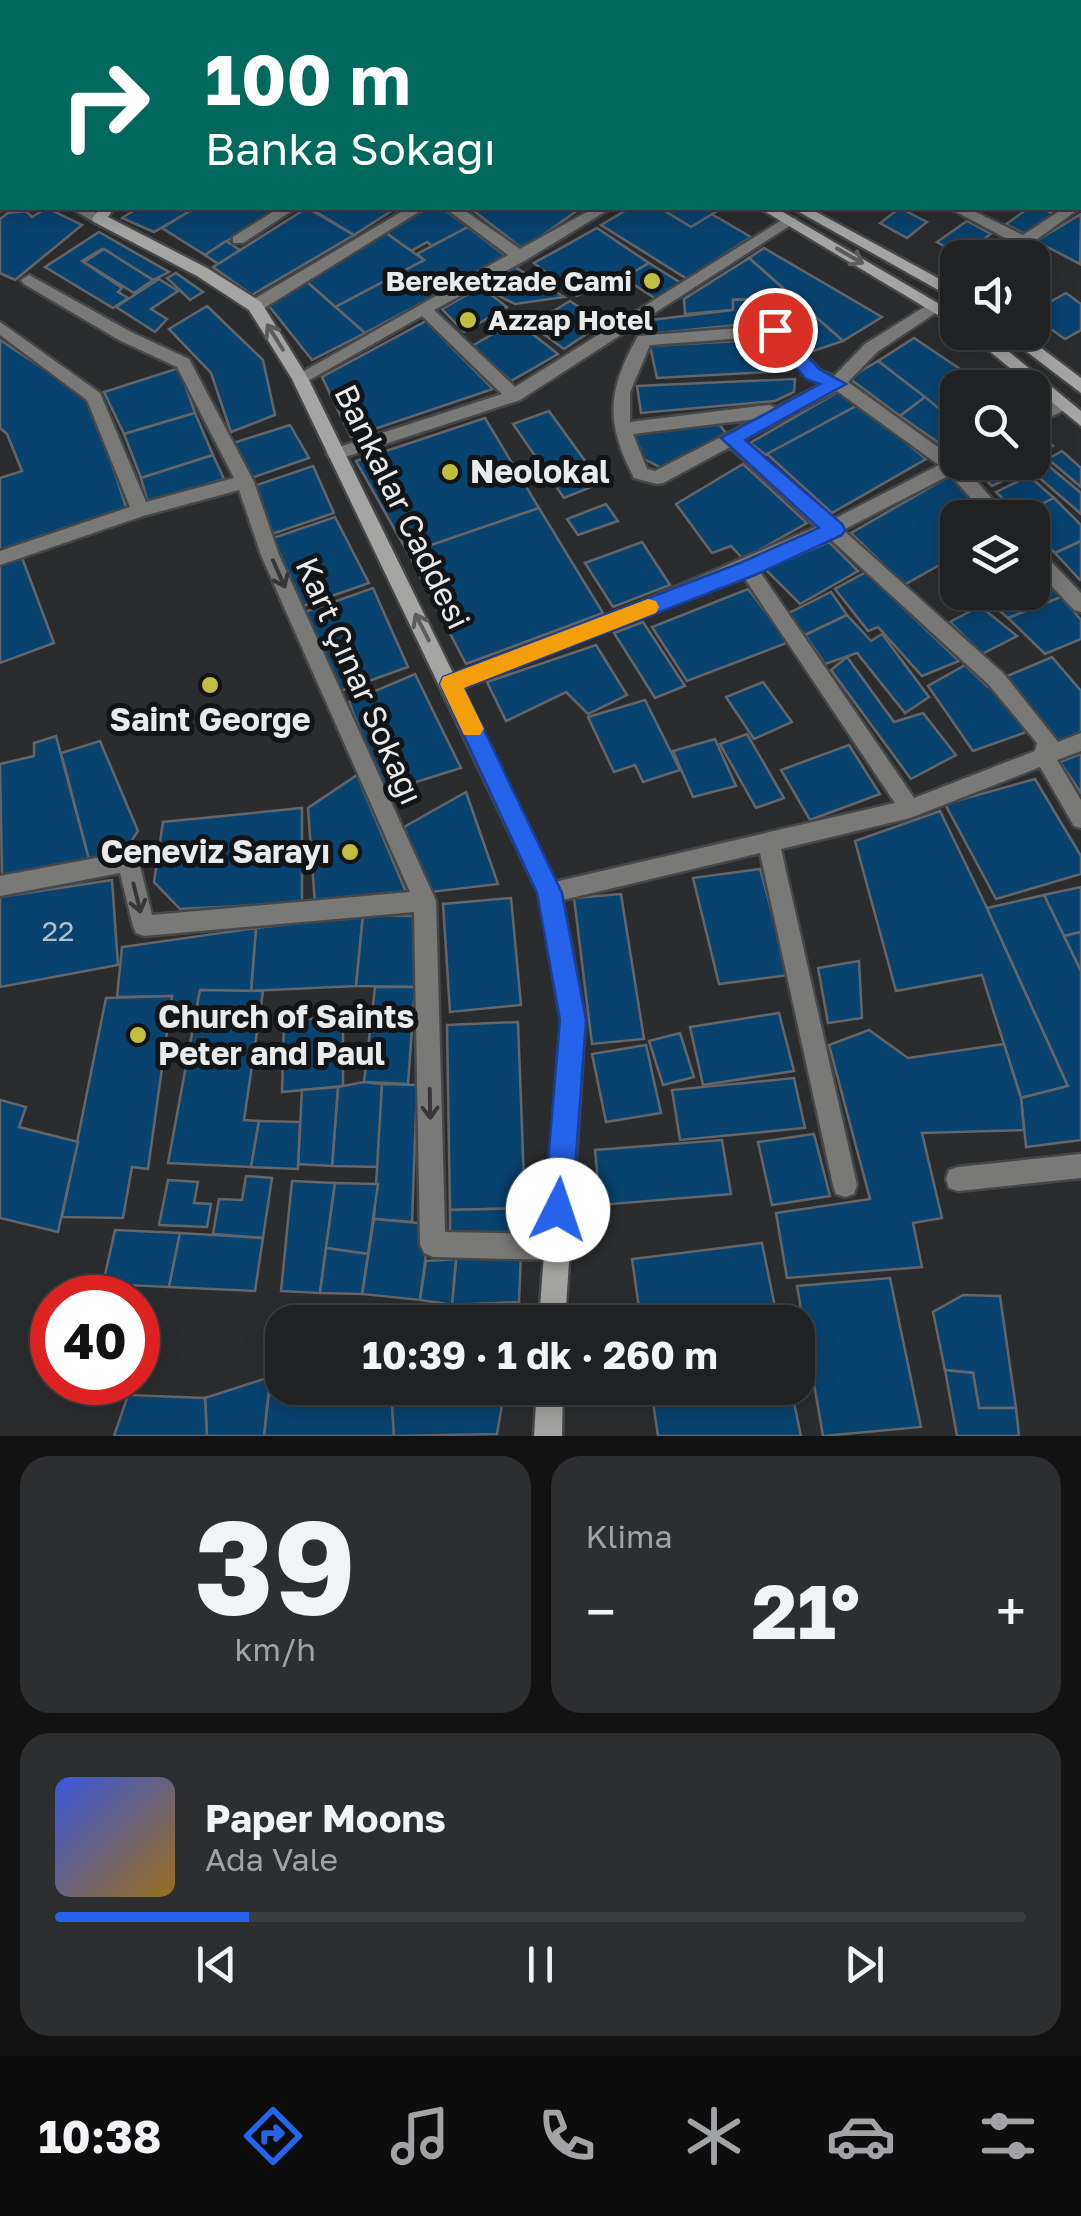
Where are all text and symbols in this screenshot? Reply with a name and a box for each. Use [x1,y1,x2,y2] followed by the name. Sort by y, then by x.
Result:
[205,36,411,120] text: 100 m
[40,40,170,170] icon: right
[205,121,496,175] text: Banka Sokağı
[940,240,1050,610] map controls
[940,240,1050,350] button: sound
[835,246,864,266] one-way arrow
[385,264,632,297] place label: Bereketzade Cami
[641,270,663,292] marker: Bereketzade Cami
[733,288,818,373] pin
[488,303,653,336] place label: Azzap Hotel
[748,303,803,358] icon: arrive
[457,309,479,331] marker: Azzap Hotel
[265,324,285,352] one-way arrow
[940,370,1050,480] button: search
[327,378,479,635] street label: Bankalar Caddesi
[470,452,610,490] place label: Neolokal
[439,461,461,483] marker: Neolokal
[940,500,1050,610] button: layers
[288,551,431,810] street label: Kart Çınar Sokağı
[271,558,289,589] one-way arrow
[412,612,431,642] one-way arrow
[199,674,221,696] marker: Saint George
[109,700,311,738] place label: Saint George
[100,832,330,870] place label: Ceneviz Sarayı
[339,841,361,863] marker: Ceneviz Sarayı
[129,881,147,913] one-way arrow
[42,914,74,947] house number: 22
[158,997,414,1072] place label: Church of Saints Peter and Paul
[127,1024,149,1046] marker: Church of Saints Peter and Paul
[420,1087,439,1119] one-way arrow
[506,1158,610,1262] position arrow
[30,1275,160,1405] speed limit sign: 40
[362,1332,718,1377] text: 10:39 · 1 dk · 260 m
[194,1487,356,1643] text: 39
[586,1517,672,1555] text: Klima
[751,1565,860,1656] text: 21°
[586,1578,616,1644] text: −
[996,1578,1026,1644] text: +
[235,1630,316,1668] text: km/h
[205,1795,446,1840] text: Paper Moons
[205,1840,338,1878] text: Ada Vale
[189,1937,244,1992] icon: previous
[513,1937,568,1992] icon: pause
[837,1937,892,1992] icon: next
[238,2101,308,2171] icon: directions
[385,2101,455,2171] icon: music
[532,2101,602,2171] icon: phone
[679,2101,749,2171] icon: climate
[826,2101,896,2171] icon: car
[973,2101,1043,2171] icon: filters
[38,2109,162,2163] text: 10:38

